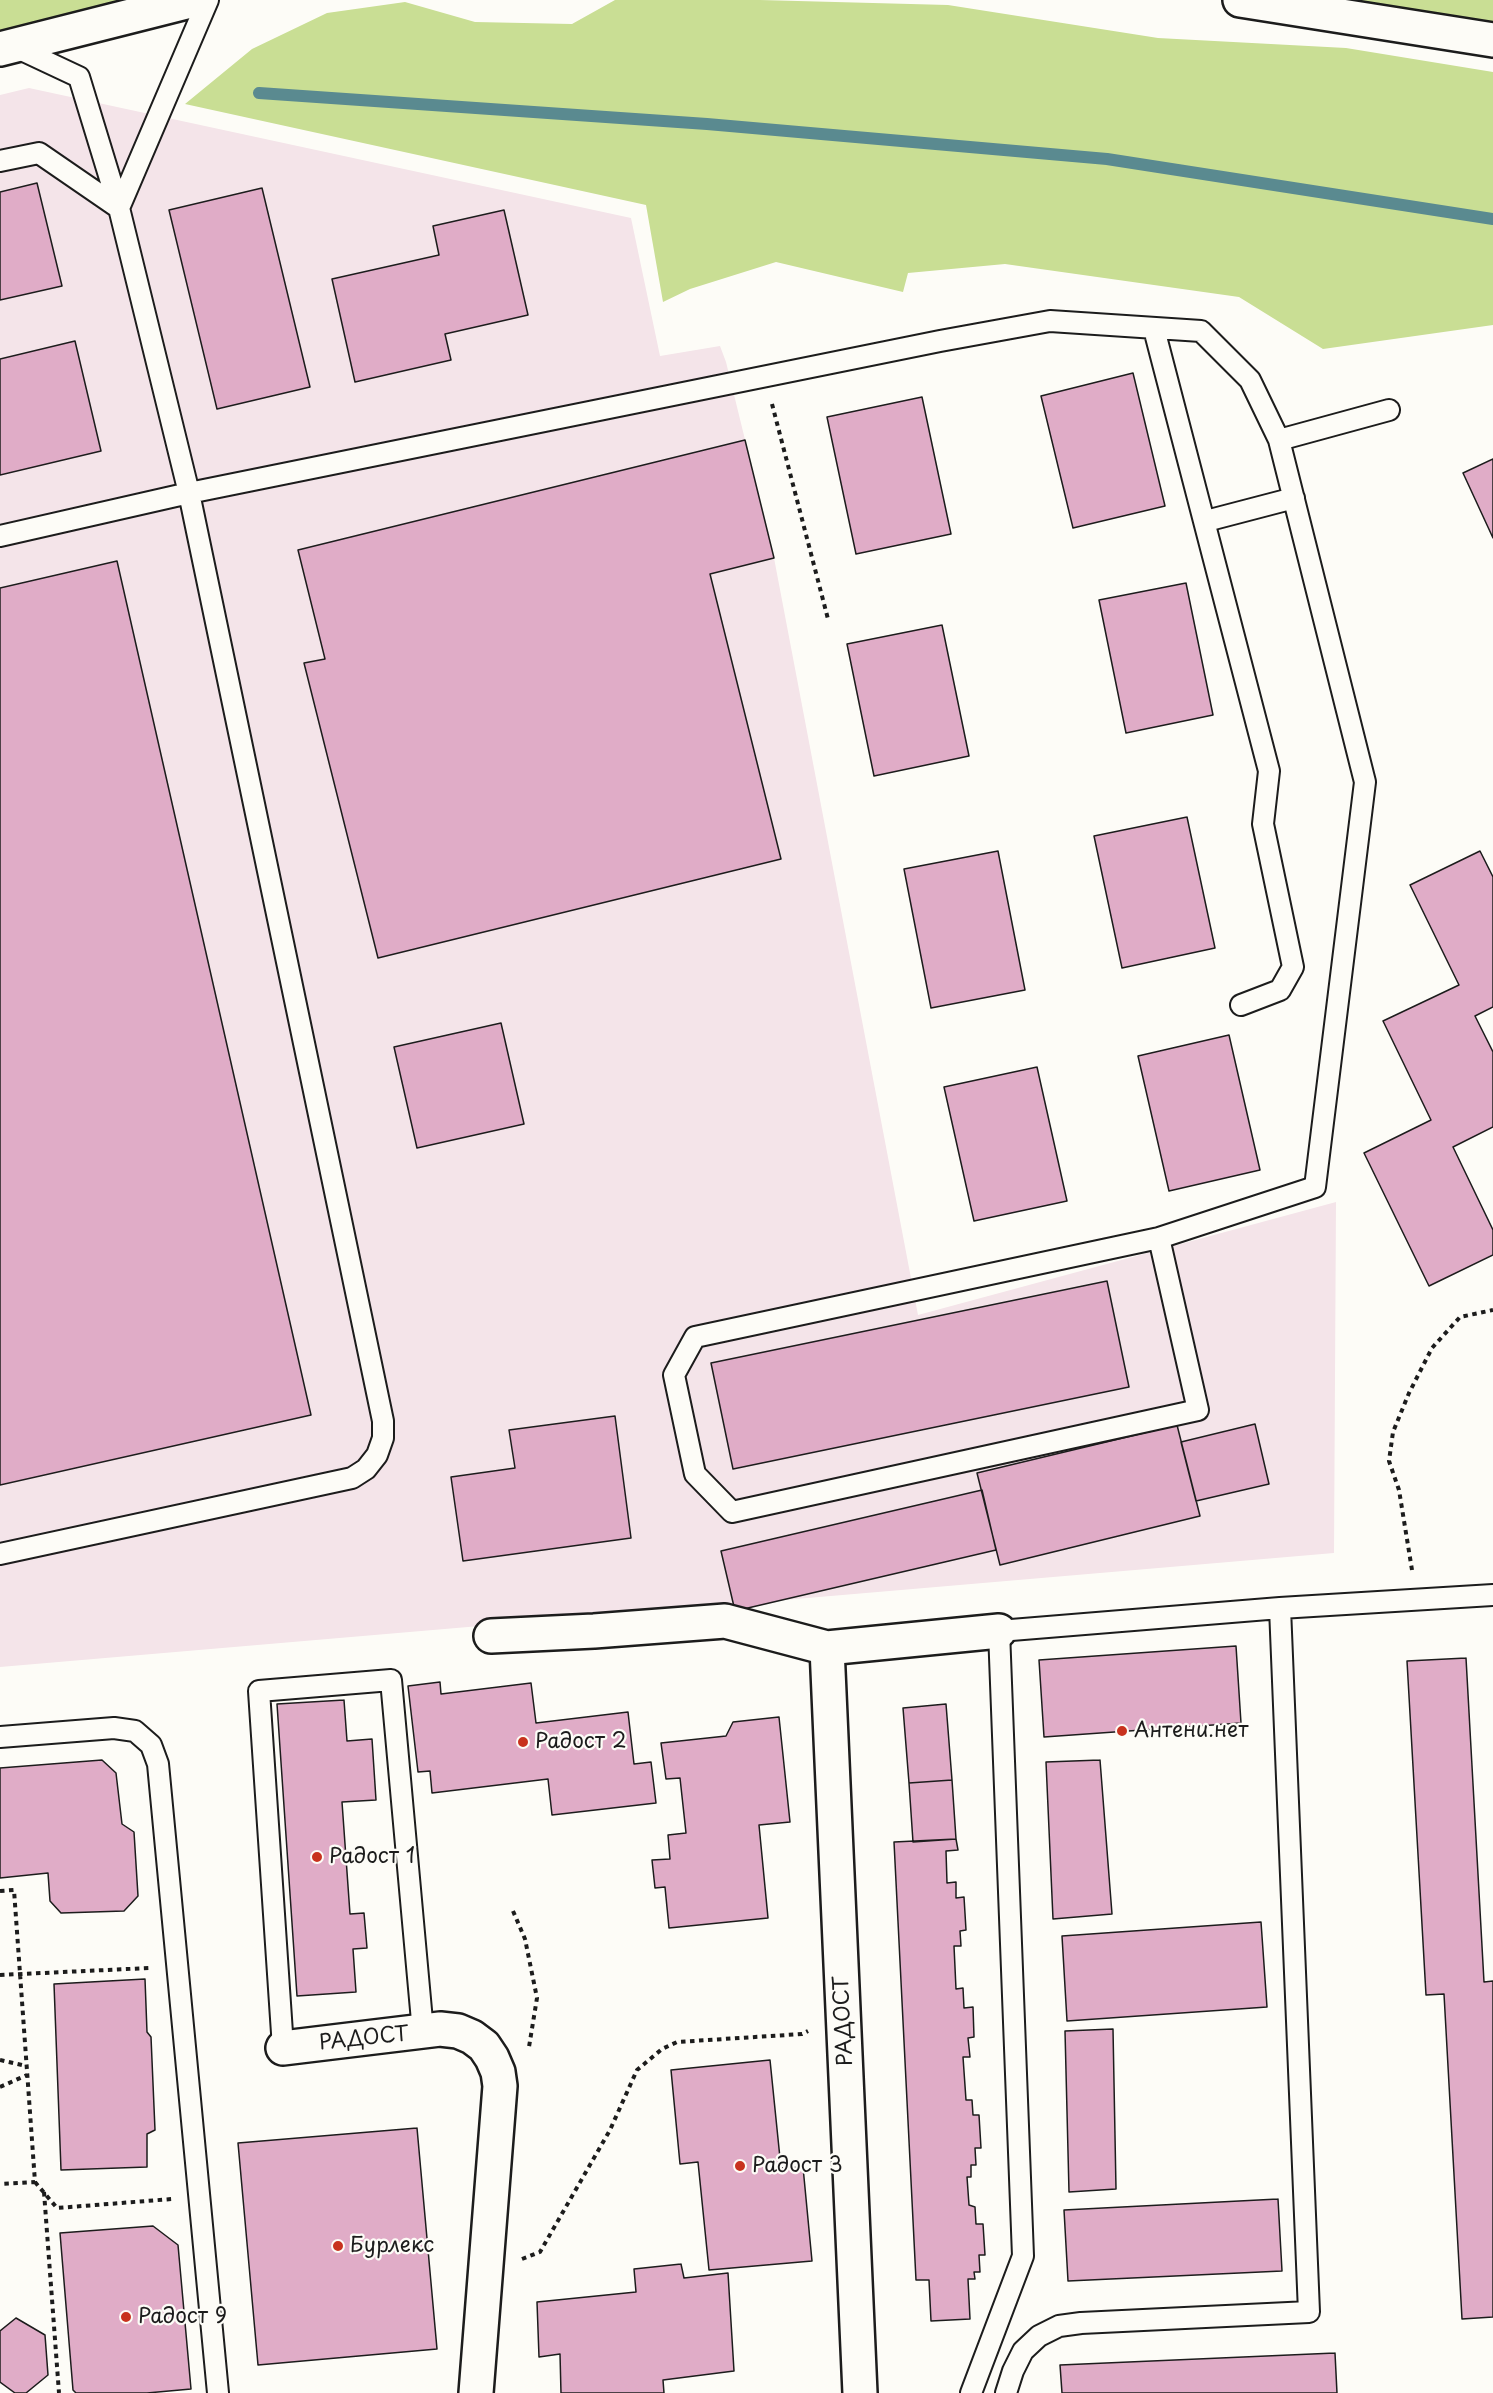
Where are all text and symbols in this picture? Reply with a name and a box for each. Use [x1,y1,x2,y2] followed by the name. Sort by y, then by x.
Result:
[1134,1718,1248,1744] place label: Антени.нет
[1115,1724,1129,1738] marker: Антени.нет
[535,1729,627,1755] place label: Радост 2
[516,1735,530,1749] marker: Радост 2
[329,1844,415,1870] place label: Радост 1
[310,1850,324,1864] marker: Радост 1
[829,1975,859,2067] street label: РАДОСТ
[318,2022,410,2056] street label: РАДОСТ
[752,2153,843,2179] place label: Радост 3
[733,2159,747,2173] marker: Радост 3
[350,2233,434,2259] place label: Бурлекс
[331,2239,345,2253] marker: Бурлекс
[138,2304,227,2330] place label: Радост 9
[119,2310,133,2324] marker: Радост 9

